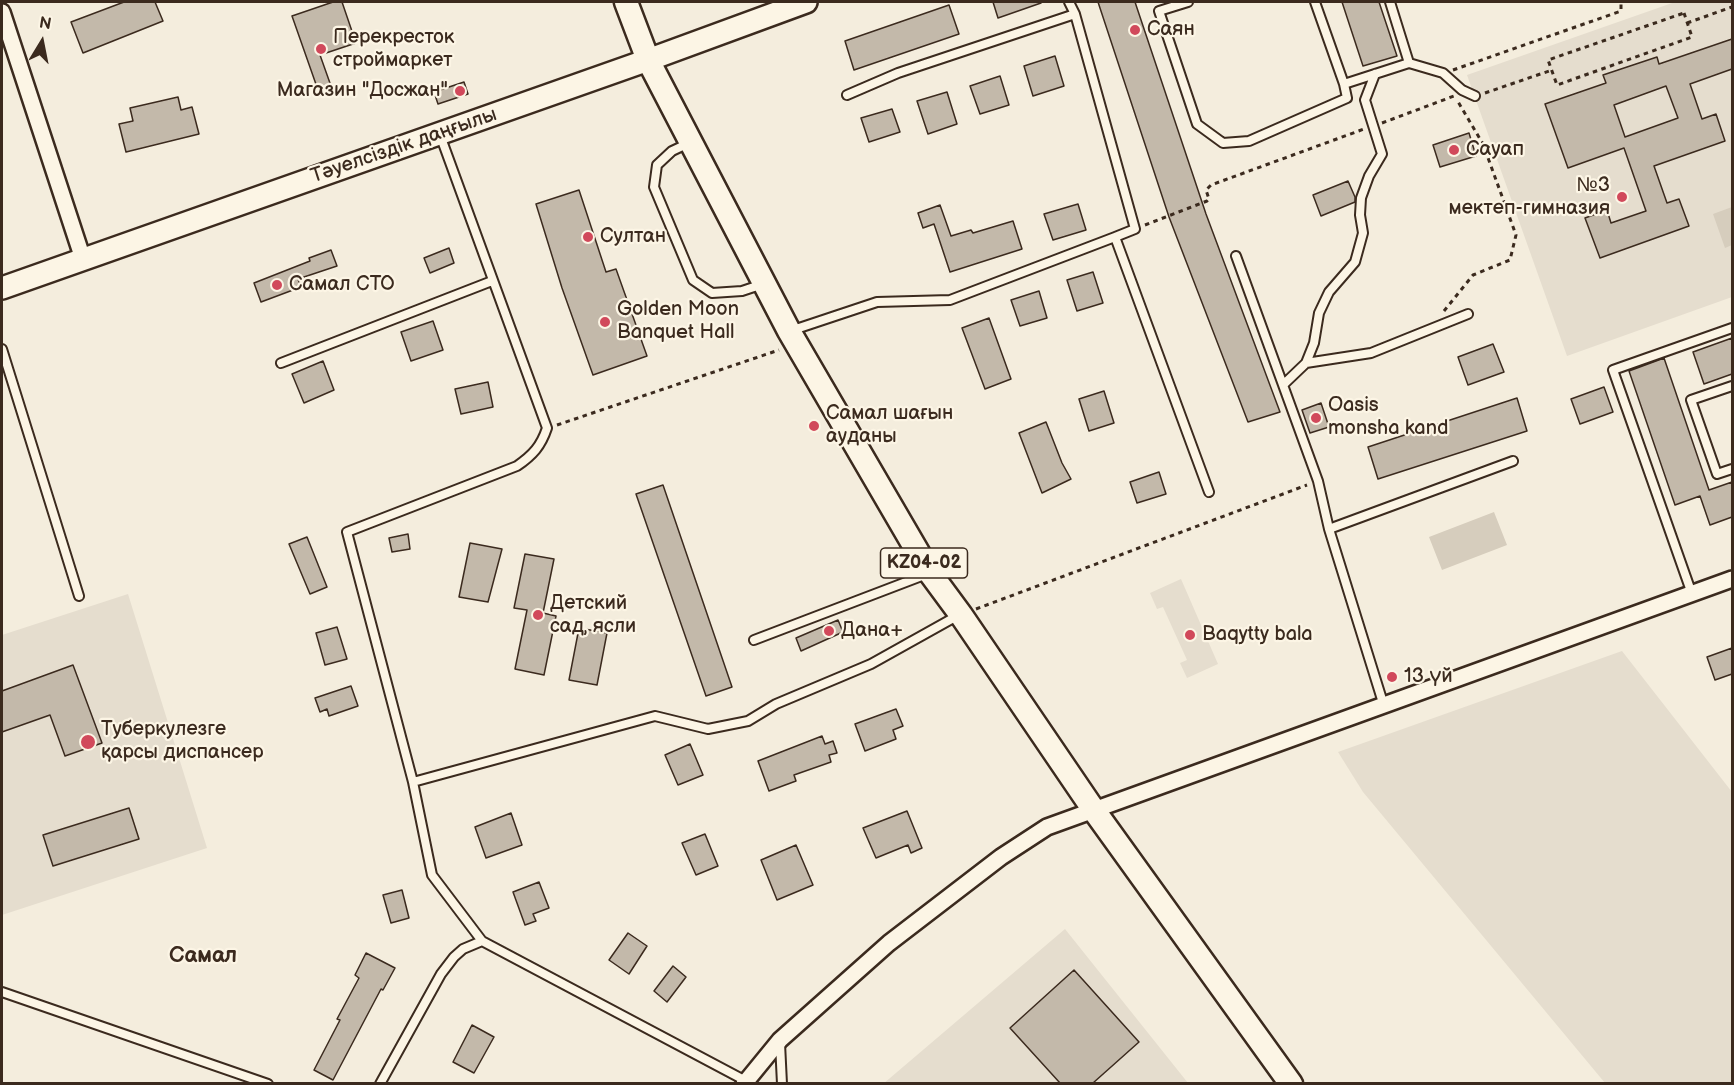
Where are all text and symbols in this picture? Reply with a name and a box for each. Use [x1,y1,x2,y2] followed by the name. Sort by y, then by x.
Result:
[12,12,72,72] north arrow
[38,13,53,34] text: N
[1147,18,1195,42] place label: Саян
[1128,23,1142,37] marker: Саян
[333,26,454,73] place label: Перекресток строймаркет
[314,42,328,56] marker: Перекресток строймаркет
[277,79,448,103] place label: Магазин "Досжан"
[453,84,467,98] marker: Магазин "Досжан"
[308,103,500,189] street label: Тәуелсіздік даңғылы
[1466,138,1524,162] place label: Сауап
[1447,143,1461,157] marker: Сауап
[1449,174,1610,221] place label: №3 мектеп-гимназия
[1615,190,1629,204] marker: №3 мектеп-гимназия
[600,225,666,249] place label: Султан
[581,230,595,244] marker: Султан
[289,273,395,297] place label: Самал СТО
[270,278,284,292] marker: Самал СТО
[617,298,739,345] place label: Golden Moon Banquet Hall
[598,315,612,329] marker: Golden Moon Banquet Hall
[1328,394,1448,441] place label: Oasis monsha kand
[826,402,953,449] place label: Самал шағын ауданы
[1309,411,1323,425] marker: Oasis monsha kand
[807,419,821,433] marker: Самал шағын ауданы
[880,548,968,578] road number: KZ04-02
[550,592,636,639] place label: Детский сад, ясли
[531,608,545,622] marker: Детский сад, ясли
[841,619,903,643] place label: Дана+
[1202,623,1313,647] place label: Baqytty bala
[822,624,836,638] marker: Дана+
[1183,628,1197,642] marker: Baqytty bala
[1404,665,1453,689] place label: 13 үй
[1385,670,1399,684] marker: 13 үй
[101,718,263,765] place label: Туберкулезге қарсы диспансер
[79,733,97,751] marker: Туберкулезге қарсы диспансер
[169,943,237,969] district label: Самал

